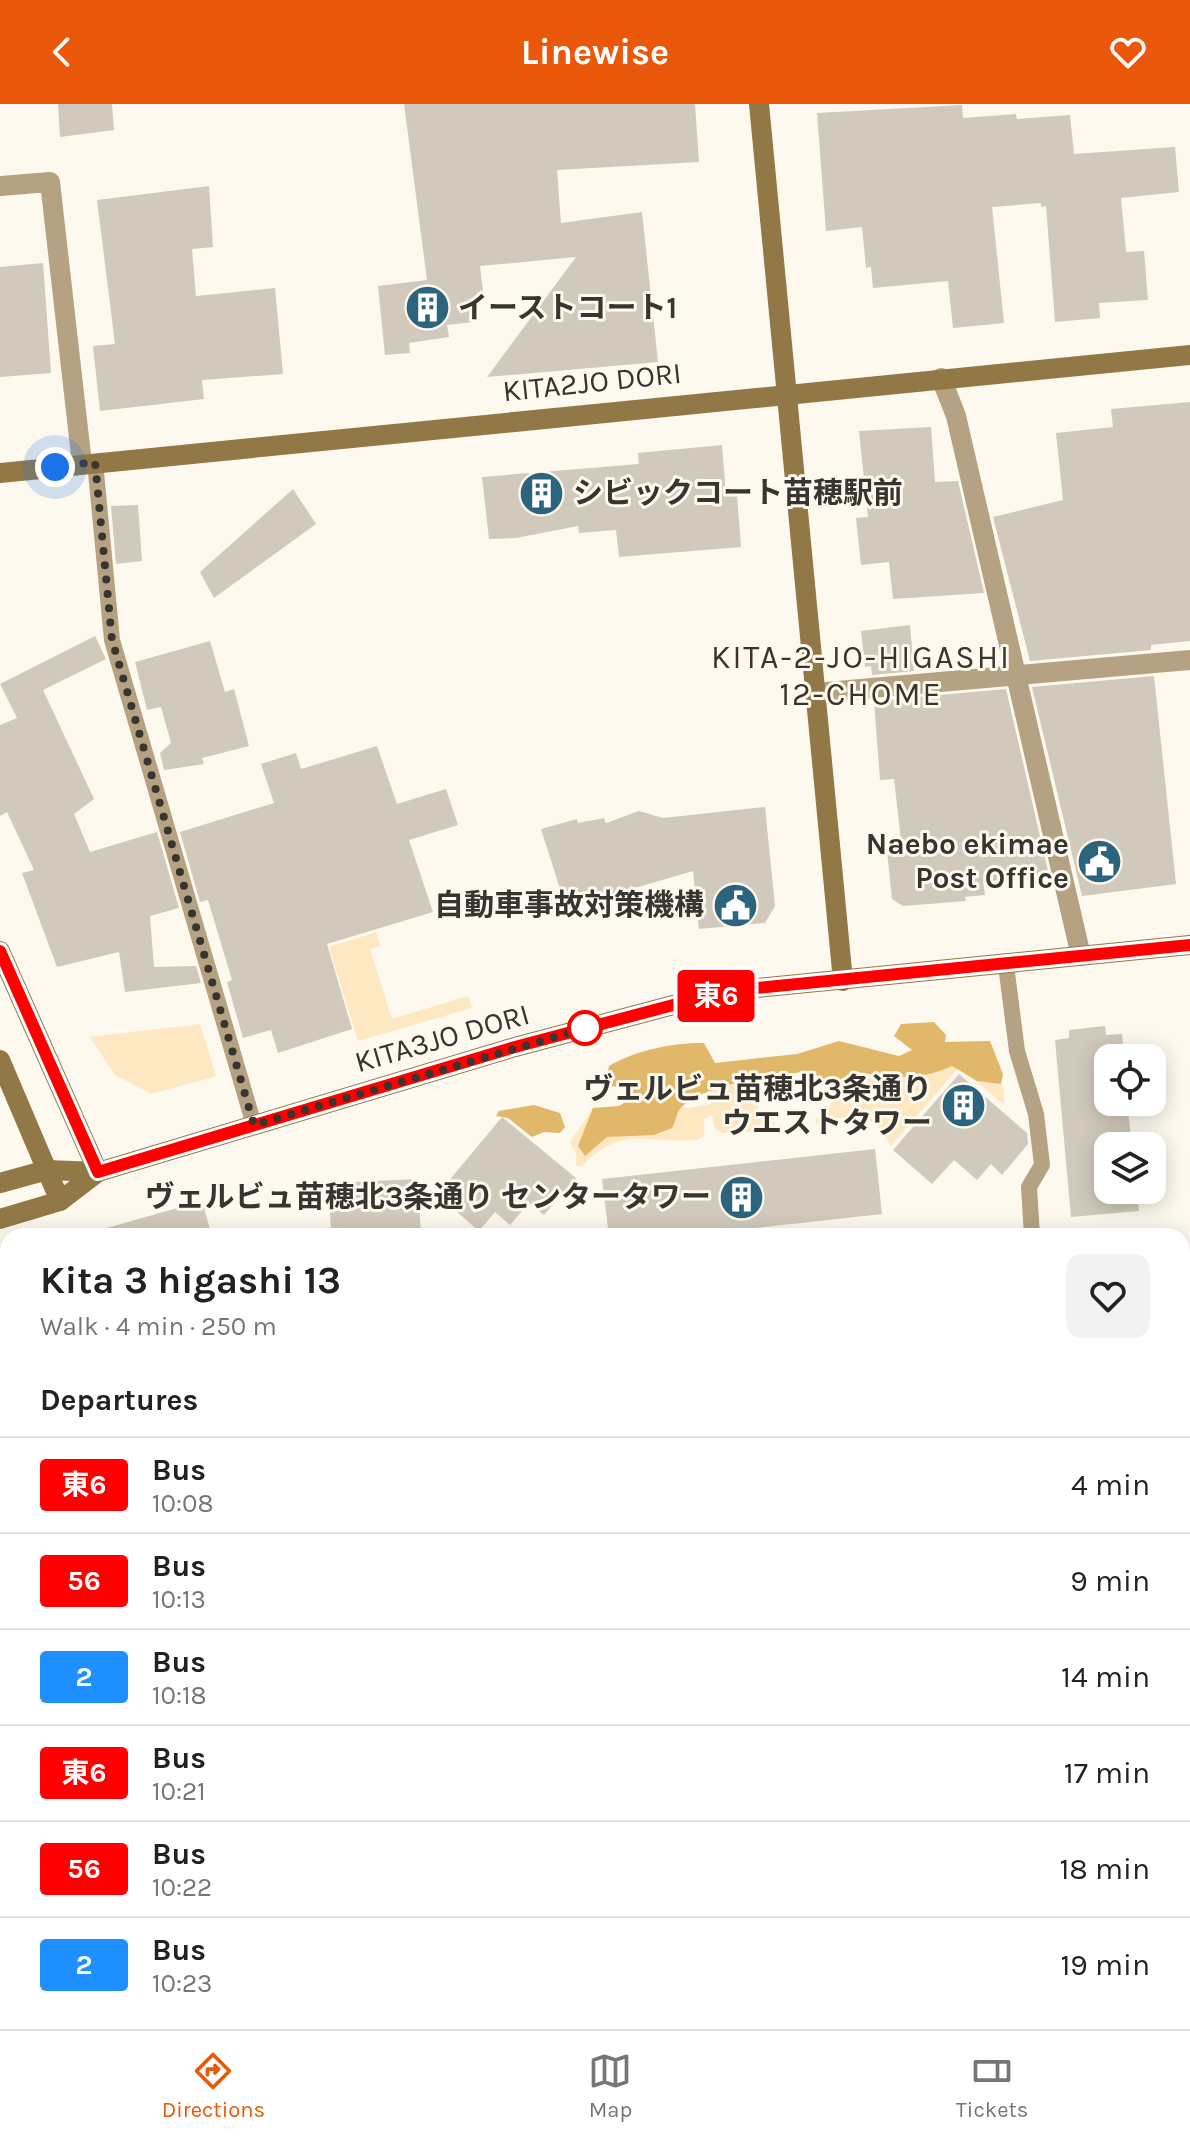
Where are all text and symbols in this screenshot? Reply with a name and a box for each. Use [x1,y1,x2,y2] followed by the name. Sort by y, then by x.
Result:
[40,30,84,74] icon: back
[1106,30,1150,74] icon: heart
[521,31,669,73] text: Linewise
[403,284,451,332] building icon: イーストコート1
[458,290,677,326] place label: イーストコート1
[501,355,683,409] street label: KITA2JO DORI
[35,447,75,487] your location
[518,469,566,517] building icon: シビックコート苗穂駅前
[573,475,903,511] place label: シビックコート苗穂駅前
[711,639,1011,713] district label: KITA-2-JO-HIGASHI 12-CHOME
[866,826,1069,896] place label: Naebo ekimae Post Office
[1076,837,1124,885] public building icon: Naebo ekimae Post Office
[711,881,759,929] public building icon: 自動車事故対策機構
[434,887,704,923] place label: 自動車事故対策機構
[680,970,752,1022] line badge: 東6
[694,979,739,1012] text: 東6
[351,996,533,1080] street label: KITA3JO DORI
[568,1011,602,1045] unlabelled marker
[1094,1044,1166,1204] map controls
[1094,1044,1166,1116] button: locate
[583,1071,932,1141] place label: ヴェルビュ苗穂北3条通り ウエストタワー
[939,1082,987,1130] building icon: ヴェルビュ苗穂北3条通り ウエストタワー
[1094,1132,1166,1204] button: layers
[718,1173,766,1221] building icon: ヴェルビュ苗穂北3条通り センタータワー
[145,1179,711,1215] place label: ヴェルビュ苗穂北3条通り センタータワー
[1066,1254,1150,1338] button: heart
[40,1258,341,1303] text: Kita 3 higashi 13
[40,1311,277,1342] text: Walk · 4 min · 250 m
[40,1382,198,1418] text: Departures
[152,1452,206,1488] text: Bus
[1071,1467,1150,1503] text: 4 min
[62,1468,107,1501] text: 東6
[152,1488,213,1519] text: 10:08
[152,1548,206,1584] text: Bus
[1070,1563,1150,1599] text: 9 min
[67,1564,101,1597] text: 56
[152,1584,206,1615] text: 10:13
[152,1644,206,1680] text: Bus
[1061,1659,1150,1695] text: 14 min
[76,1660,92,1693] text: 2
[152,1680,207,1711] text: 10:18
[152,1740,206,1776] text: Bus
[1064,1755,1150,1791] text: 17 min
[62,1756,107,1789] text: 東6
[152,1776,206,1807] text: 10:21
[152,1836,206,1872] text: Bus
[1059,1851,1150,1887] text: 18 min
[67,1852,101,1885] text: 56
[152,1872,212,1903] text: 10:22
[152,1932,206,1968] text: Bus
[1060,1947,1150,1983] text: 19 min
[76,1948,92,1981] text: 2
[152,1968,212,1999] text: 10:23
[162,2049,265,2123] tab: Directions
[588,2049,632,2123] tab: Map
[956,2049,1028,2123] tab: Tickets

